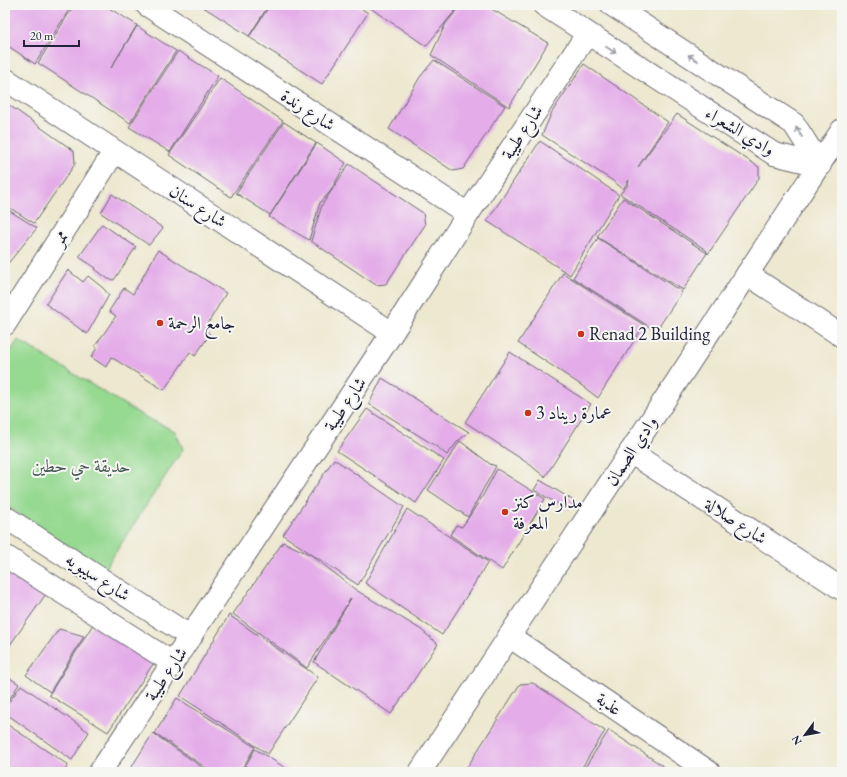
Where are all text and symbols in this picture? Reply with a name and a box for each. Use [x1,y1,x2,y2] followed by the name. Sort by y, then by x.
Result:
[24,22,79,48] scale bar
[30,28,54,44] text: 20 m
[605,46,617,54] one-way arrow
[688,54,699,62] one-way arrow
[275,83,340,139] street label: شارع رندة
[495,100,551,166] street label: شارع طيبة
[699,101,779,164] street label: وادي الشعراء
[795,127,803,138] one-way arrow
[163,179,231,236] street label: شارع سنان
[45,226,74,252] street label: ممر
[168,311,236,339] place label: جامع الرحمة
[155,318,165,328] marker: جامع الرحمة
[589,322,710,345] place label: Renad 2 Building
[576,329,586,339] marker: Renad 2 Building
[318,372,374,438] street label: شارع طيبة
[536,401,612,425] place label: عمارة ريناد 3
[523,408,533,418] marker: عمارة ريناد 3
[599,411,665,492] street label: وادي الصمان
[32,454,130,481] park label: حديقة حي حطين
[511,490,583,535] place label: مدارس كنز المعرفة
[698,491,772,553] street label: شارع صلالة
[500,507,510,517] marker: مدارس كنز المعرفة
[59,547,135,609] street label: شارع سيبويه
[139,642,195,708] street label: شارع طيبة
[592,687,626,720] street label: عذبة
[785,715,825,755] north arrow
[788,733,805,748] text: N

